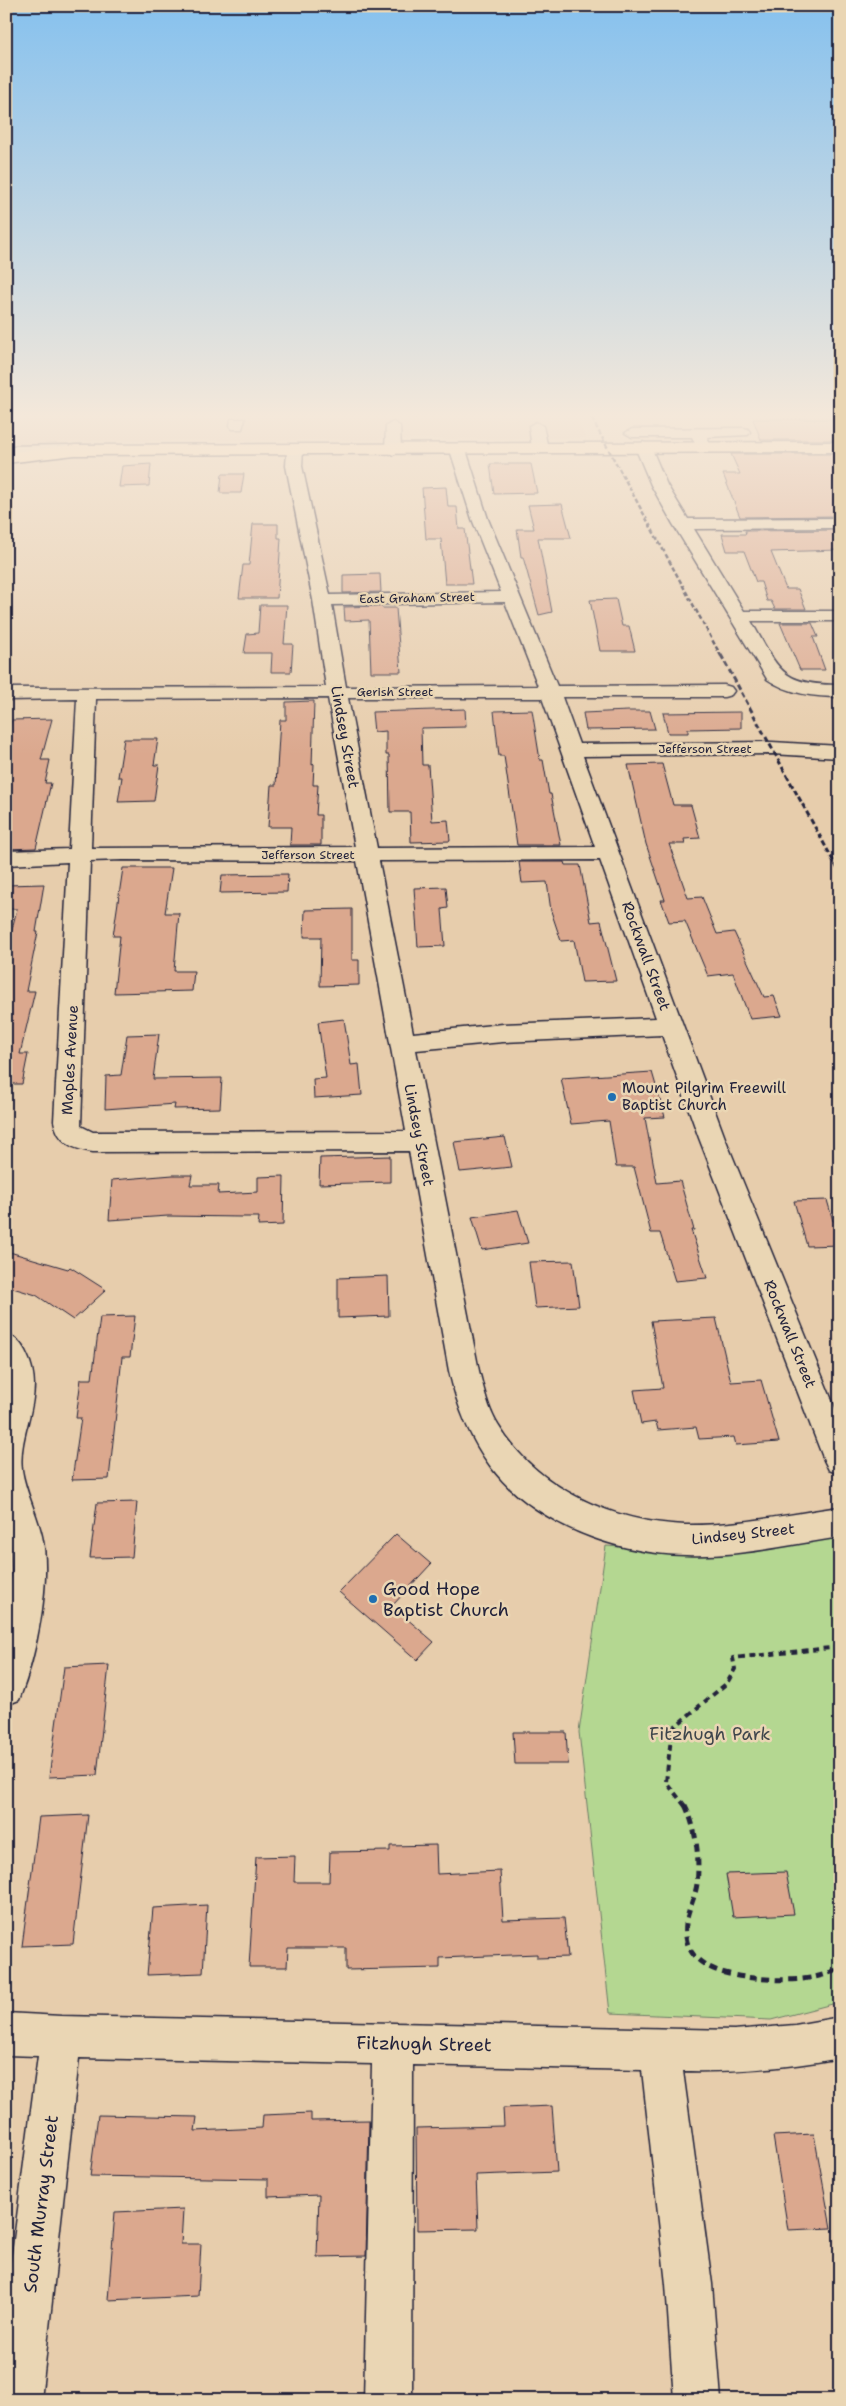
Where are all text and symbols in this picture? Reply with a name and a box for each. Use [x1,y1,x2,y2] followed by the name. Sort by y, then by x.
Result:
[359,589,475,607] street label: East Graham Street
[326,684,364,790] street label: Lindsey Street
[357,684,433,700] street label: Gerish Street
[658,741,752,757] street label: Jefferson Street
[261,847,355,863] street label: Jefferson Street
[617,899,675,1013] street label: Rockwall Street
[57,1004,83,1116] street label: Maples Avenue
[622,1078,786,1115] place label: Mount Pilgrim Freewill Baptist Church
[399,1082,439,1188] street label: Lindsey Street
[606,1091,618,1103] marker: Mount Pilgrim Freewill Baptist Church
[759,1277,821,1391] street label: Rockwall Street
[690,1519,796,1549] street label: Lindsey Street
[383,1577,509,1622] place label: Good Hope Baptist Church
[367,1593,379,1605] marker: Good Hope Baptist Church
[649,1722,771,1746] park label: Fitzhugh Park
[356,2031,492,2057] street label: Fitzhugh Street
[18,2114,64,2294] street label: South Murray Street

